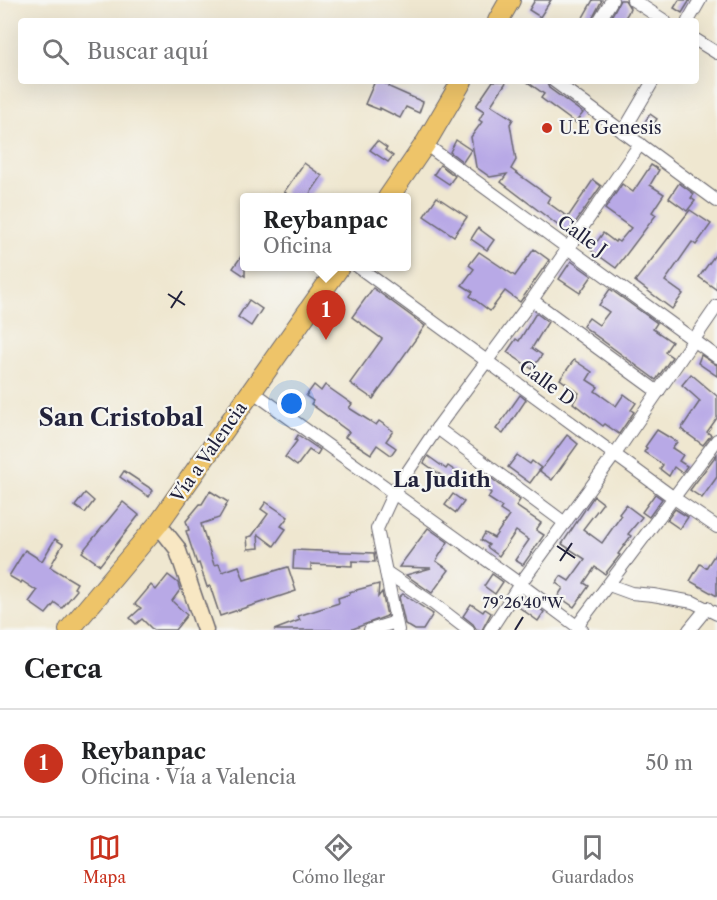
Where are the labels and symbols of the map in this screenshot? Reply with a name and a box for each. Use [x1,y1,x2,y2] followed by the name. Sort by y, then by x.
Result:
[559,117,661,139] place label: U.E Genesis
[540,121,554,135] marker: U.E Genesis
[553,211,611,261] street label: Calle J
[306,290,346,340] pin: 1
[515,355,579,411] street label: Calle D
[277,389,306,418] your location
[166,397,252,507] street label: Vía a Valencia
[38,403,204,432] district label: San Cristobal
[393,467,492,492] district label: La Judith
[483,593,564,612] text: 79°26'40"W

